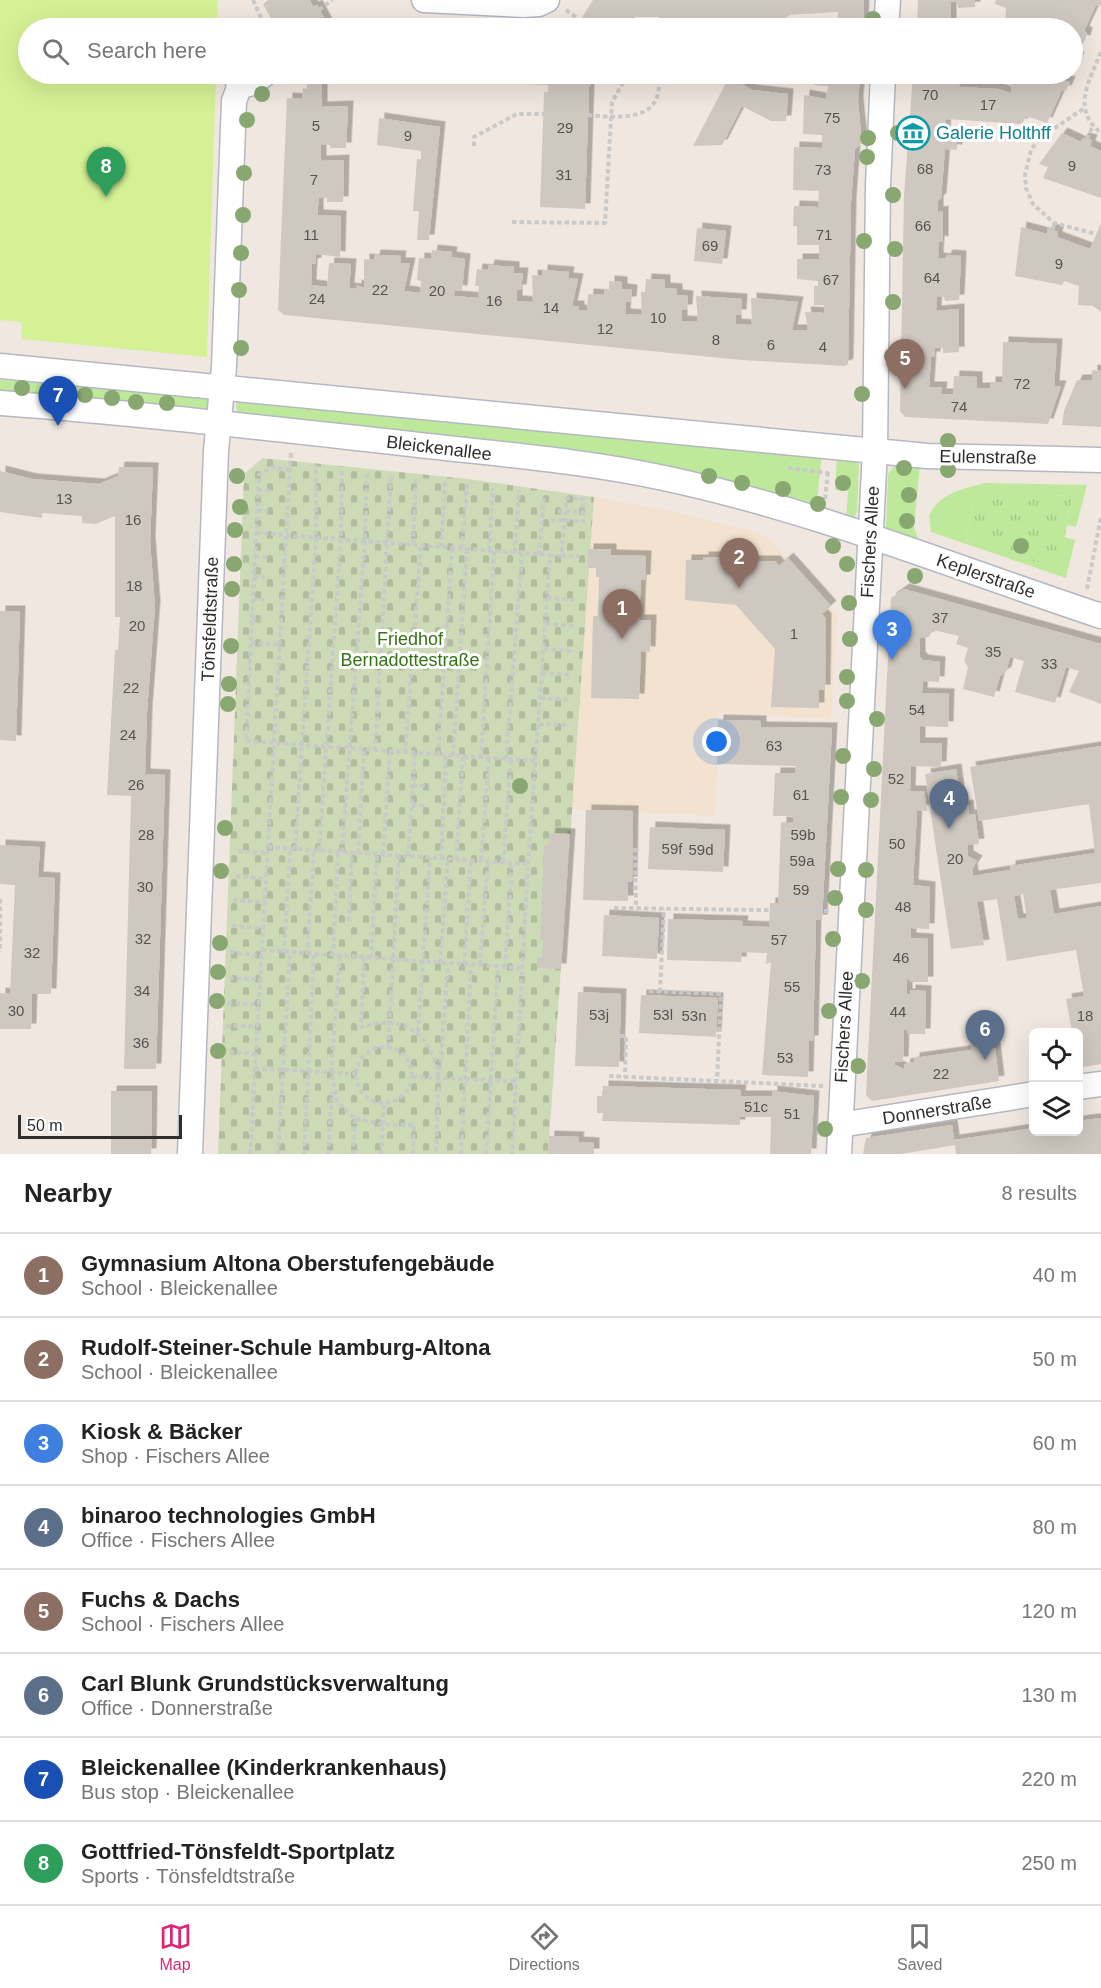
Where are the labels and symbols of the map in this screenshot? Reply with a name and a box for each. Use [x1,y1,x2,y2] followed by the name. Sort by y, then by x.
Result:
[922,86,938,103] house number: 70
[980,96,996,113] house number: 17
[824,109,840,126] house number: 75
[895,115,931,151] museum icon: Galerie Holthff
[312,117,320,134] house number: 5
[557,119,573,136] house number: 29
[936,123,1052,143] place label: Galerie Holthff
[404,127,412,144] house number: 9
[86,148,126,197] pin: 8
[1068,157,1076,174] house number: 9
[917,160,933,177] house number: 68
[815,161,831,178] house number: 73
[556,166,572,183] house number: 31
[310,171,318,188] house number: 7
[915,217,931,234] house number: 66
[303,226,319,243] house number: 11
[816,226,832,243] house number: 71
[702,237,718,254] house number: 69
[1055,255,1063,272] house number: 9
[924,269,940,286] house number: 64
[823,271,839,288] house number: 67
[372,281,388,298] house number: 22
[429,282,445,299] house number: 20
[309,290,325,307] house number: 24
[486,292,502,309] house number: 16
[543,299,559,316] house number: 14
[650,309,666,326] house number: 10
[597,320,613,337] house number: 12
[712,331,720,348] house number: 8
[767,336,775,353] house number: 6
[819,338,827,355] house number: 4
[886,340,924,389] pin: 5
[1014,375,1030,392] house number: 72
[38,376,78,426] pin: 7
[951,398,967,415] house number: 74
[385,432,493,464] street label: Bleickenallee
[939,446,1037,468] street label: Eulenstraße
[857,486,883,598] street label: Fischers Allee
[56,490,72,507] house number: 13
[125,511,141,528] house number: 16
[720,538,758,588] pin: 2
[934,550,1038,602] street label: Keplerstraße
[198,556,222,682] street label: Tönsfeldtstraße
[126,577,142,594] house number: 18
[602,590,642,639] pin: 1
[932,609,948,626] house number: 37
[872,610,912,660] pin: 3
[129,617,145,634] house number: 20
[790,625,798,642] house number: 1
[340,629,480,670] park label: Friedhof Bernadottestraße
[985,643,1001,660] house number: 35
[1041,655,1057,672] house number: 33
[123,679,139,696] house number: 22
[909,701,925,718] house number: 54
[120,726,136,743] house number: 24
[702,727,731,756] your location
[766,737,782,754] house number: 63
[888,770,904,787] house number: 52
[128,776,144,793] house number: 26
[930,780,968,829] pin: 4
[793,786,809,803] house number: 61
[138,826,154,843] house number: 28
[790,826,816,843] house number: 59b
[889,835,905,852] house number: 50
[662,840,683,857] house number: 59f
[688,841,714,858] house number: 59d
[947,850,963,867] house number: 20
[789,852,815,869] house number: 59a
[137,878,153,895] house number: 30
[793,881,809,898] house number: 59
[895,898,911,915] house number: 48
[135,930,151,947] house number: 32
[771,931,787,948] house number: 57
[24,944,40,961] house number: 32
[893,949,909,966] house number: 46
[831,971,857,1083] street label: Fischers Allee
[784,978,800,995] house number: 55
[134,982,150,999] house number: 34
[8,1002,24,1019] house number: 30
[890,1003,906,1020] house number: 44
[589,1006,609,1023] house number: 53j
[653,1006,673,1023] house number: 53l
[681,1007,707,1024] house number: 53n
[1077,1007,1093,1024] house number: 18
[966,1010,1004,1060] pin: 6
[133,1034,149,1051] house number: 36
[777,1049,793,1066] house number: 53
[933,1065,949,1082] house number: 22
[881,1092,993,1128] street label: Donnerstraße
[744,1098,769,1115] house number: 51c
[784,1105,800,1122] house number: 51
[18,1112,182,1140] scale bar

